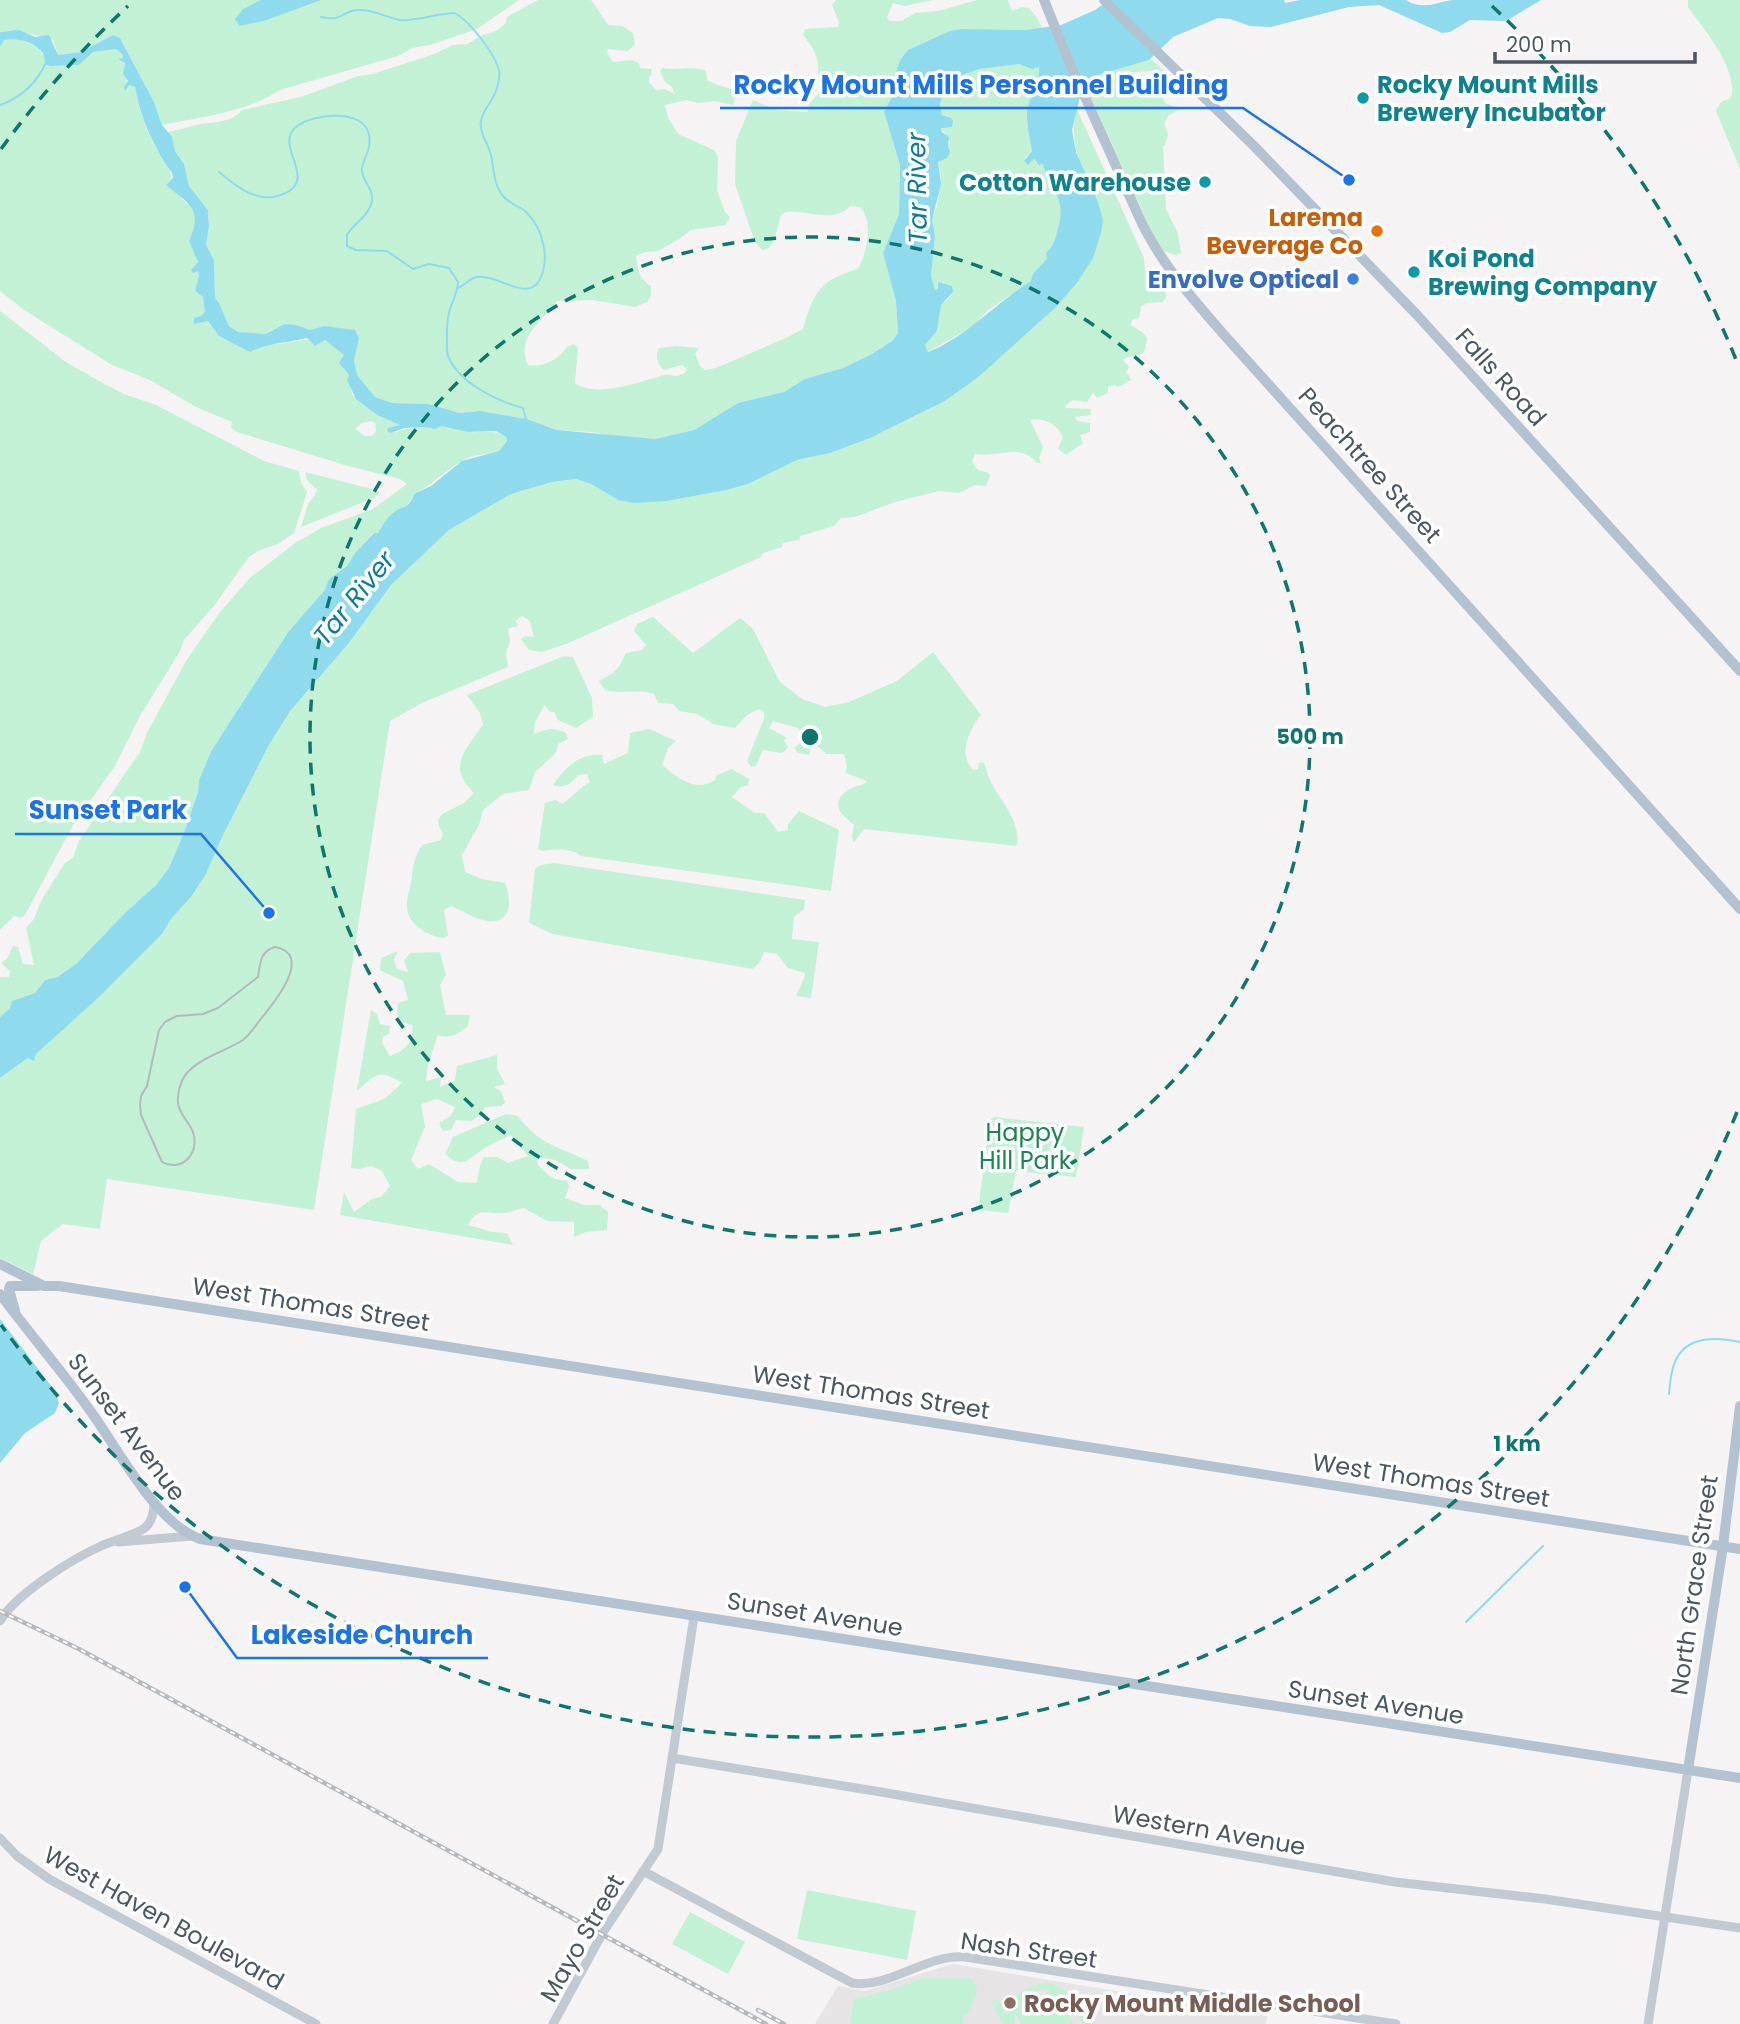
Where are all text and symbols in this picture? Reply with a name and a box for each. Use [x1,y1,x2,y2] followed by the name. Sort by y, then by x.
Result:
[1495,21,1694,65] scale bar
[1506,30,1572,59] text: 200 m
[720,61,1243,108] callout: Rocky Mount Mills Personnel Building
[734,67,1228,103] text: Rocky Mount Mills Personnel Building
[1377,68,1606,129] place label: Rocky Mount Mills Brewery Incubator
[1355,90,1371,106] marker: Rocky Mount Mills Brewery Incubator
[898,131,936,244] water label: Tar River
[959,166,1191,199] place label: Cotton Warehouse
[1197,174,1213,190] marker: Cotton Warehouse
[1206,201,1363,262] place label: Larema Beverage Co
[1369,223,1385,239] marker: Larema Beverage Co
[1428,242,1658,303] place label: Koi Pond Brewing Company
[1148,263,1339,296] place label: Envolve Optical
[1406,264,1422,280] marker: Koi Pond Brewing Company
[1345,271,1361,287] marker: Envolve Optical
[1448,321,1554,433] street label: Falls Road
[1291,380,1449,550] street label: Peachtree Street
[305,542,404,653] water label: Tar River
[1276,722,1344,751] text: 500 m
[798,725,822,749] centre of rings
[15,787,201,834] callout: Sunset Park
[29,792,187,828] text: Sunset Park
[979,1116,1072,1177] park label: Happy Hill Park
[190,1269,432,1339] street label: West Thomas Street
[60,1346,194,1508] street label: Sunset Avenue
[750,1357,992,1427] street label: West Thomas Street
[1493,1429,1541,1458] text: 1 km
[1310,1445,1552,1515] street label: West Thomas Street
[1662,1473,1726,1697] street label: North Grace Street
[725,1584,905,1644] street label: Sunset Avenue
[237,1611,488,1658] callout: Lakeside Church
[251,1617,473,1653] text: Lakeside Church
[1286,1672,1466,1732] street label: Sunset Avenue
[1110,1797,1308,1863] street label: Western Avenue
[38,1838,290,1998] street label: West Haven Boulevard
[532,1868,632,2008] street label: Mayo Street
[959,1924,1099,1976] street label: Nash Street
[1024,1987,1361,2020] place label: Rocky Mount Middle School
[1002,1995,1018,2011] marker: Rocky Mount Middle School

